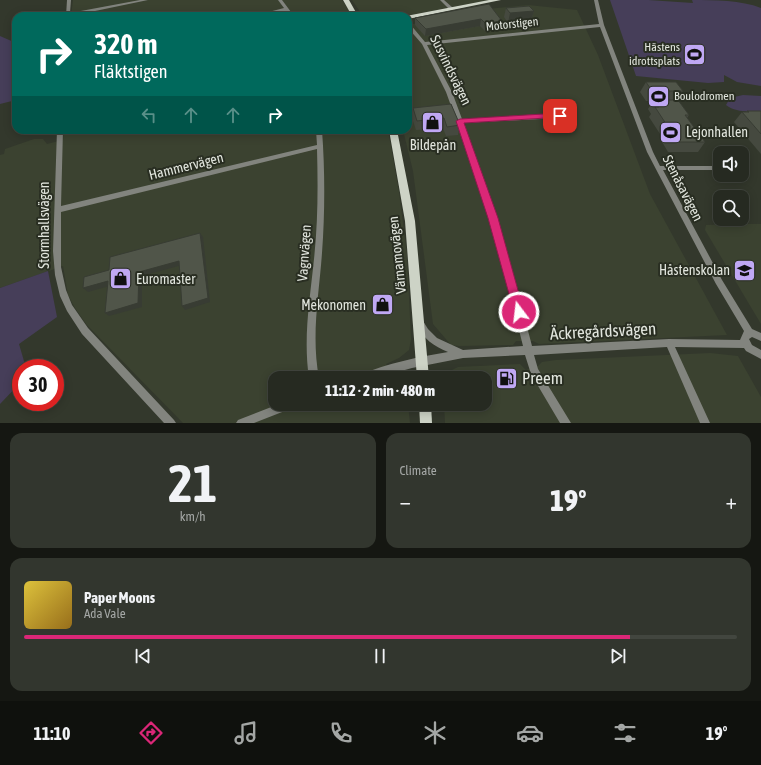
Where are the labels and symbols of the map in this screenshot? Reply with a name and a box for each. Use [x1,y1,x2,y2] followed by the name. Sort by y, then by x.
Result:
[485,14,539,34] street label: Motorstigen
[427,32,475,108] street label: Susvindsvägen
[629,40,680,68] place label: Hästens idrottsplats
[682,41,708,67] sports icon: Hästens idrottsplats
[645,83,671,109] sports icon: Boulodromen
[674,89,735,103] place label: Boulodromen
[543,99,577,133] pin
[420,110,446,136] shop icon: Bildepån
[658,119,684,145] sports icon: Lejonhallen
[686,124,748,140] place label: Lejonhallen
[410,137,456,153] place label: Bildepån
[147,149,225,183] street label: Hammervägen
[660,152,706,224] street label: Stenåsavägen
[36,181,52,269] street label: Stormhallsvägen
[385,215,409,295] street label: Värnamovägen
[294,224,314,282] street label: Vagnvägen
[732,257,758,283] school or university icon: Håstenskolan
[659,262,730,278] place label: Håstenskolan
[107,266,133,292] shop icon: Euromaster
[136,271,196,287] place label: Euromaster
[498,291,540,333] position arrow
[369,292,395,318] shop icon: Mekonomen
[301,297,366,313] place label: Mekonomen
[549,318,657,344] street label: Äckregårdsvägen
[12,359,64,411] speed limit sign: 30
[493,365,519,391] fuel station icon: Preem
[522,368,563,388] place label: Preem

